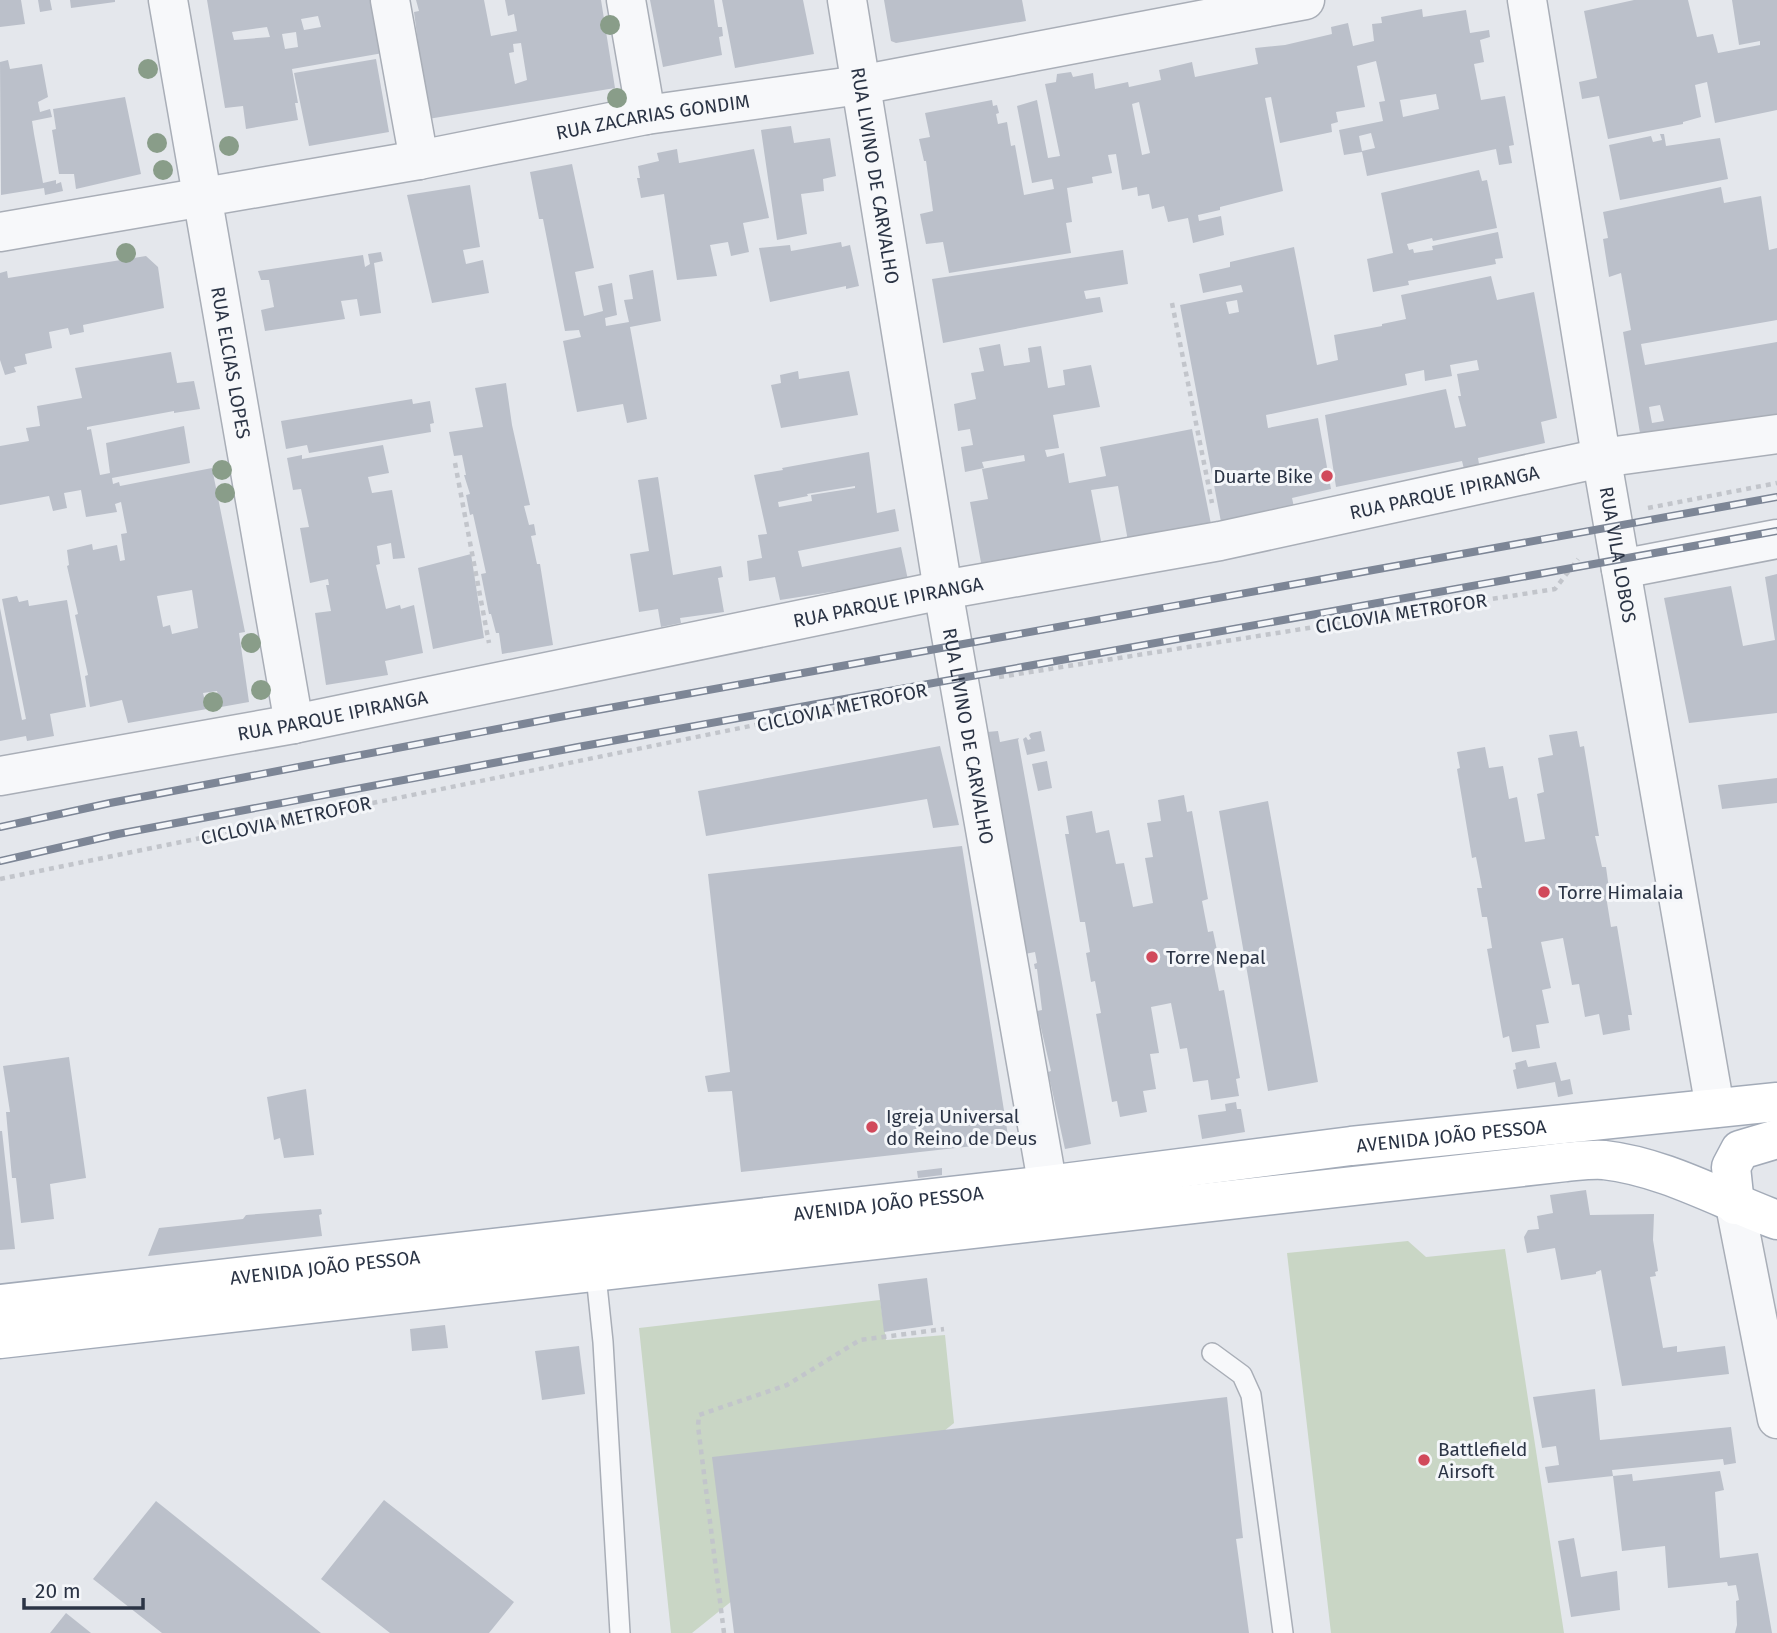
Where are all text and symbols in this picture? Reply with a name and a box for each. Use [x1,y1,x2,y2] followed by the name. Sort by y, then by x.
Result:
[846,66,904,286] street label: RUA LIVINO DE CARVALHO
[554,90,751,145] street label: RUA ZACARIAS GONDIM
[206,285,255,441] street label: RUA ELCIAS LOPES
[1347,461,1541,524] street label: RUA PARQUE IPIRANGA
[1213,465,1313,488] place label: Duarte Bike
[1319,468,1335,484] marker: Duarte Bike
[1595,485,1641,625] street label: RUA VILA LOBOS
[791,572,985,633] street label: RUA PARQUE IPIRANGA
[1314,588,1489,638] street label: CICLOVIA METROFOR
[938,626,998,846] street label: RUA LIVINO DE CARVALHO
[755,678,930,737] street label: CICLOVIA METROFOR
[236,686,430,746] street label: RUA PARQUE IPIRANGA
[199,791,374,850] street label: CICLOVIA METROFOR
[1558,881,1684,904] place label: Torre Himalaia
[1536,884,1552,900] marker: Torre Himalaia
[1166,946,1266,969] place label: Torre Nepal
[1144,949,1160,965] marker: Torre Nepal
[886,1105,1037,1150] place label: Igreja Universal do Reino de Deus
[1355,1115,1548,1157] street label: AVENIDA JOÃO PESSOA
[864,1119,880,1135] marker: Igreja Universal do Reino de Deus
[792,1181,985,1226] street label: AVENIDA JOÃO PESSOA
[229,1245,421,1290] street label: AVENIDA JOÃO PESSOA
[1438,1438,1527,1483] place label: Battlefield Airsoft
[1416,1452,1432,1468] marker: Battlefield Airsoft
[24,1566,144,1610] scale bar
[35,1578,81,1604] text: 20 m

